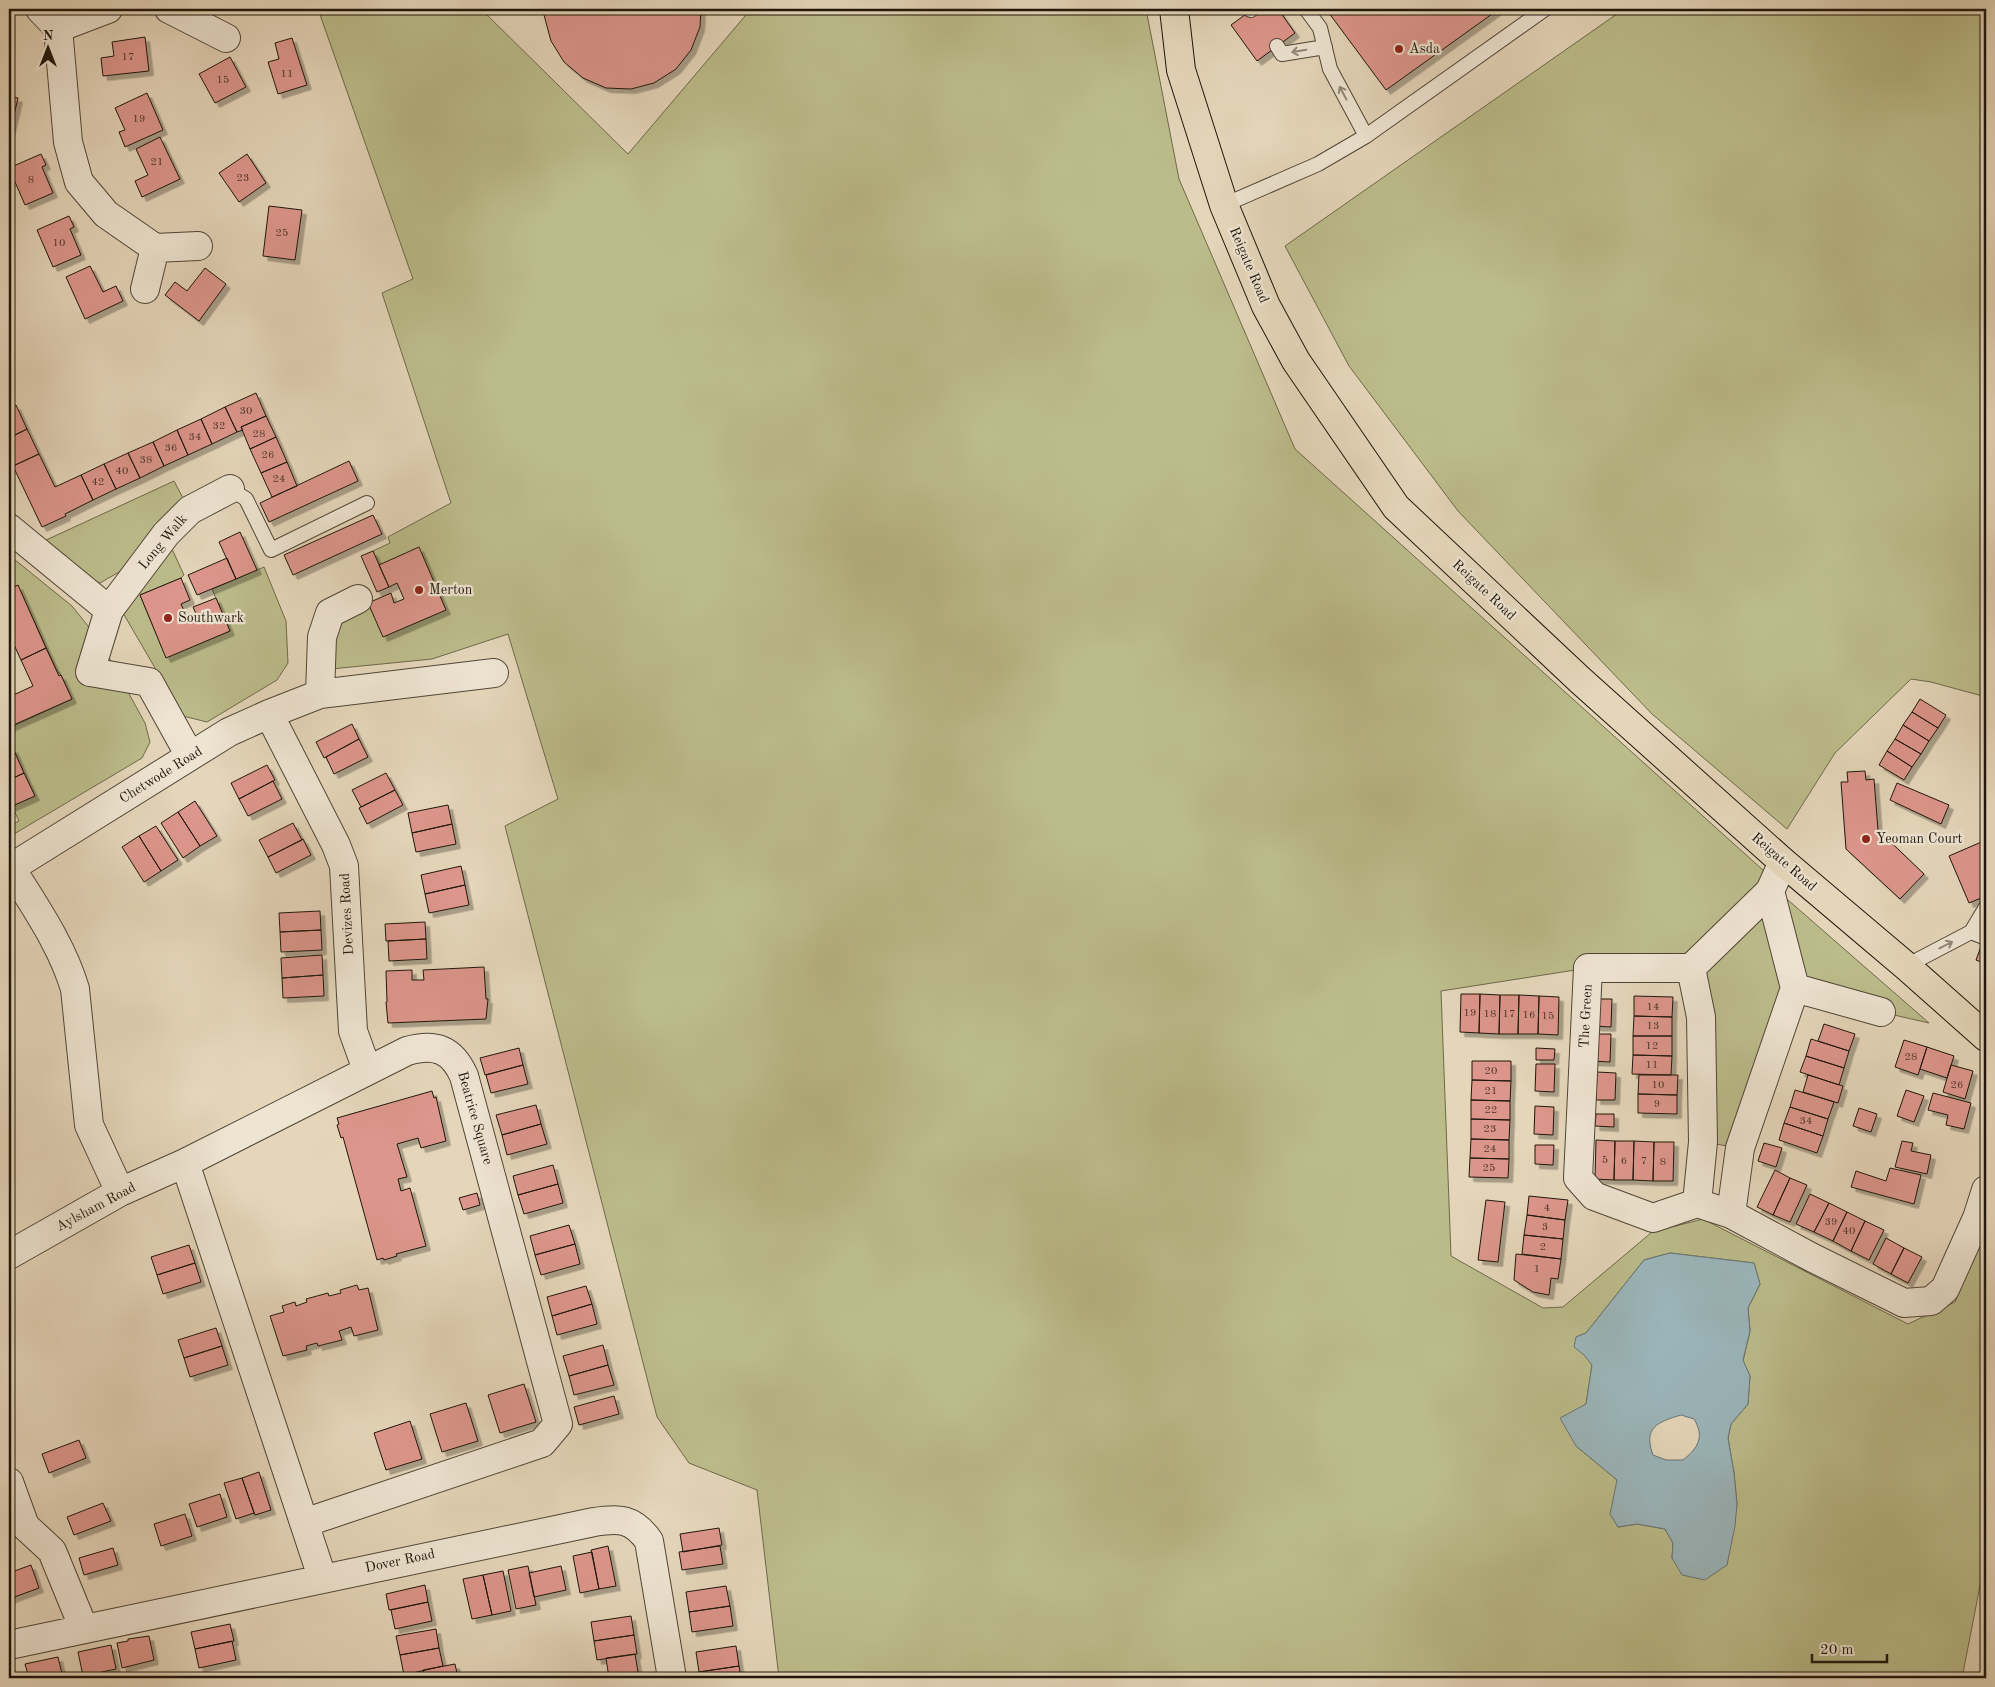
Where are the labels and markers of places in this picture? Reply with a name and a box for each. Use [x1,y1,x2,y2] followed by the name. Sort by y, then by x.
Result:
[1409,42,1440,56] place label: Asda
[1393,43,1405,55] marker: Asda
[429,583,473,597] place label: Merton
[413,584,425,596] marker: Merton
[178,611,244,625] place label: Southwark
[162,612,174,624] marker: Southwark
[1876,832,1963,846] place label: Yeoman Court
[1860,833,1872,845] marker: Yeoman Court

